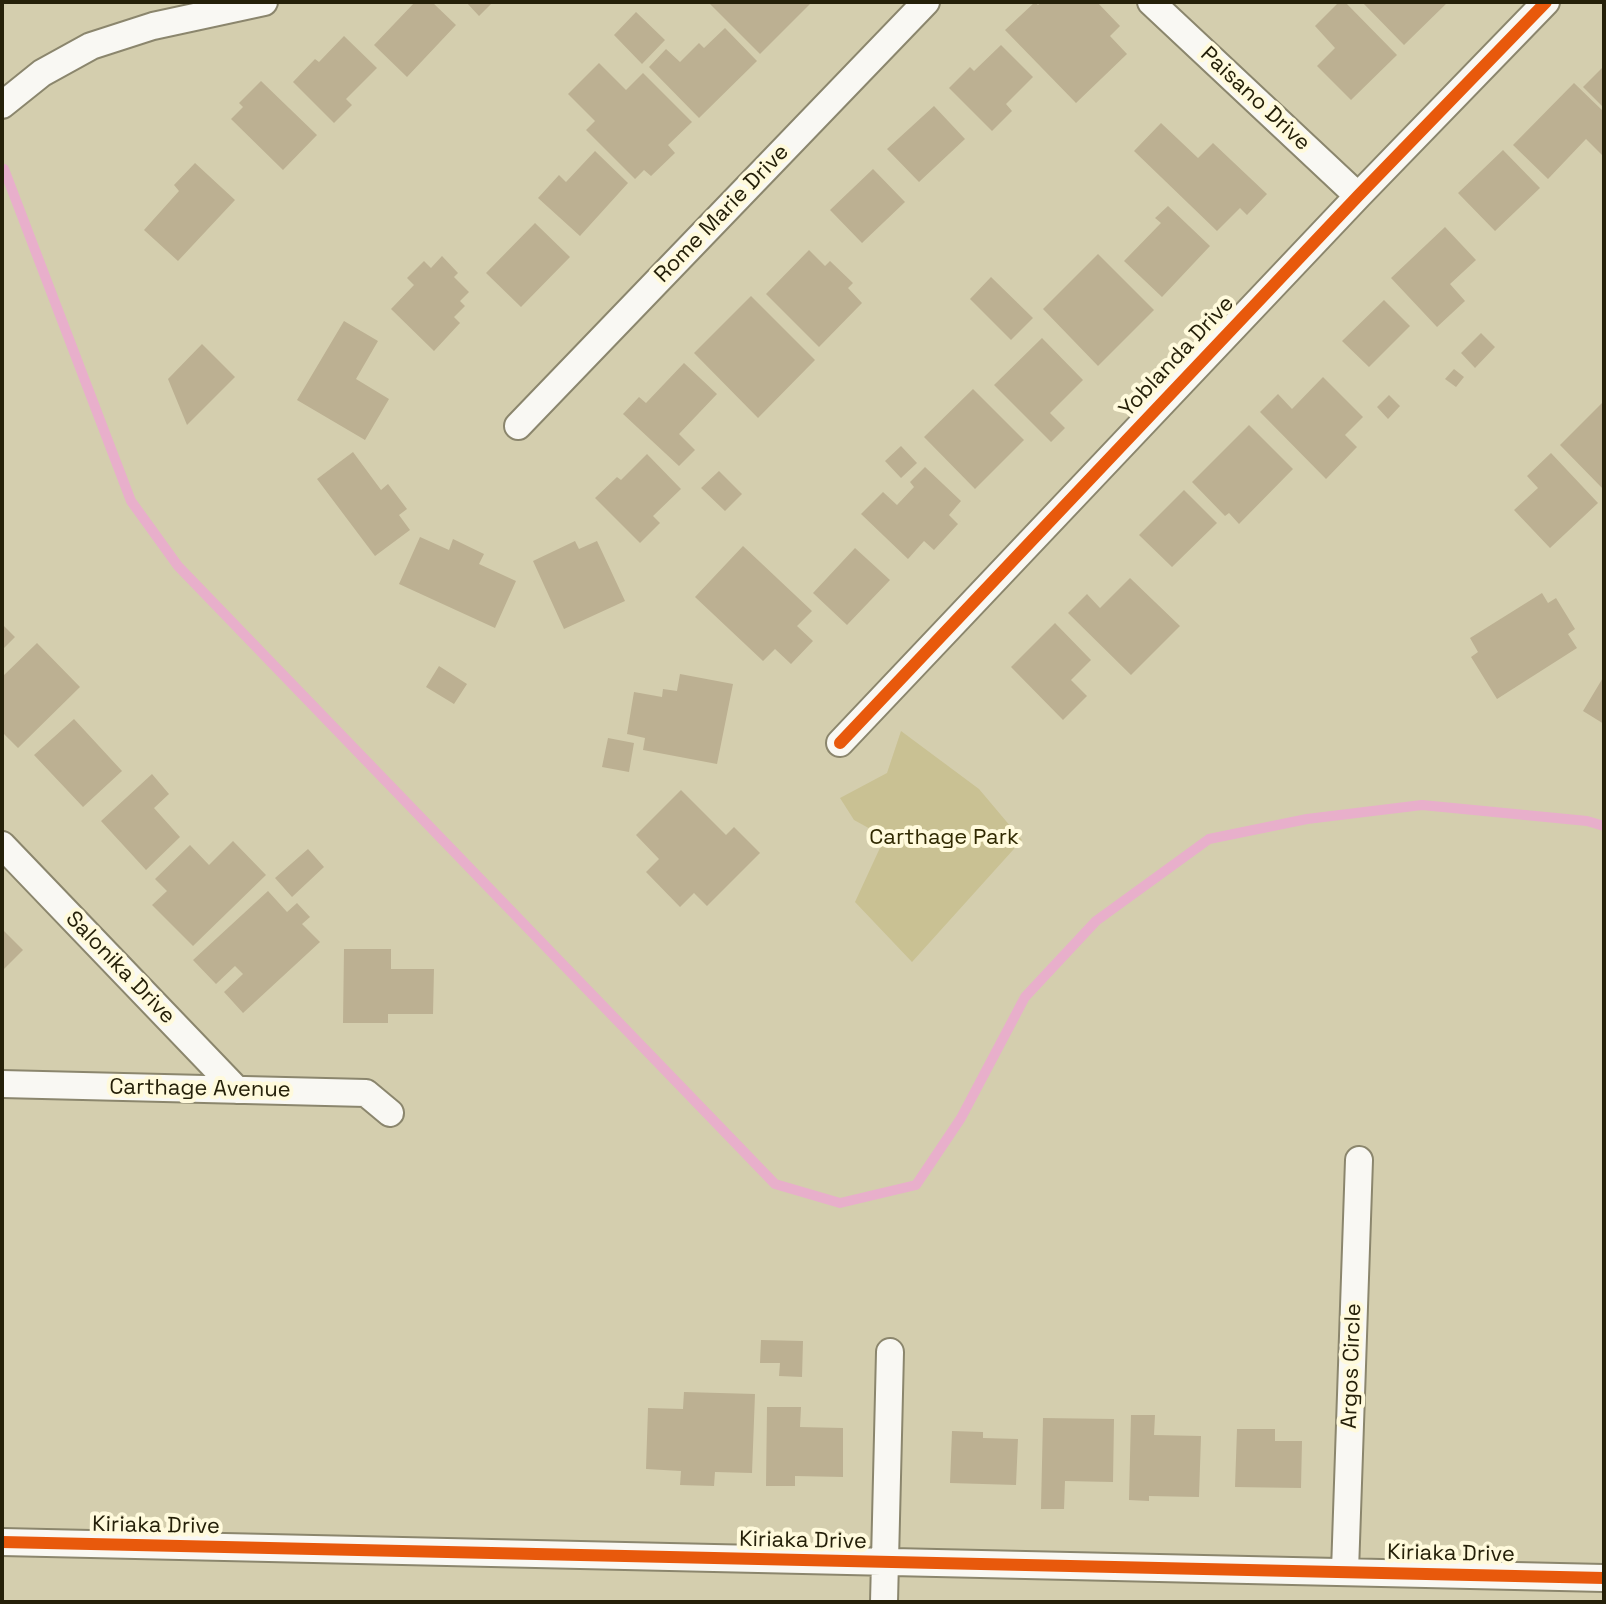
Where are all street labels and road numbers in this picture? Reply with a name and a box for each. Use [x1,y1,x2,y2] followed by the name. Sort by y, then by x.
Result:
[1195,41,1315,157] street label: Paisano Drive
[649,139,795,289] street label: Rome Marie Drive
[1114,291,1240,423] street label: Yoblanda Drive
[60,906,180,1030] street label: Salonika Drive
[109,1074,291,1104] street label: Carthage Avenue
[1337,1303,1367,1429] street label: Argos Circle
[92,1512,220,1540] street label: Kiriaka Drive
[739,1527,867,1555] street label: Kiriaka Drive
[1387,1540,1515,1568] street label: Kiriaka Drive

